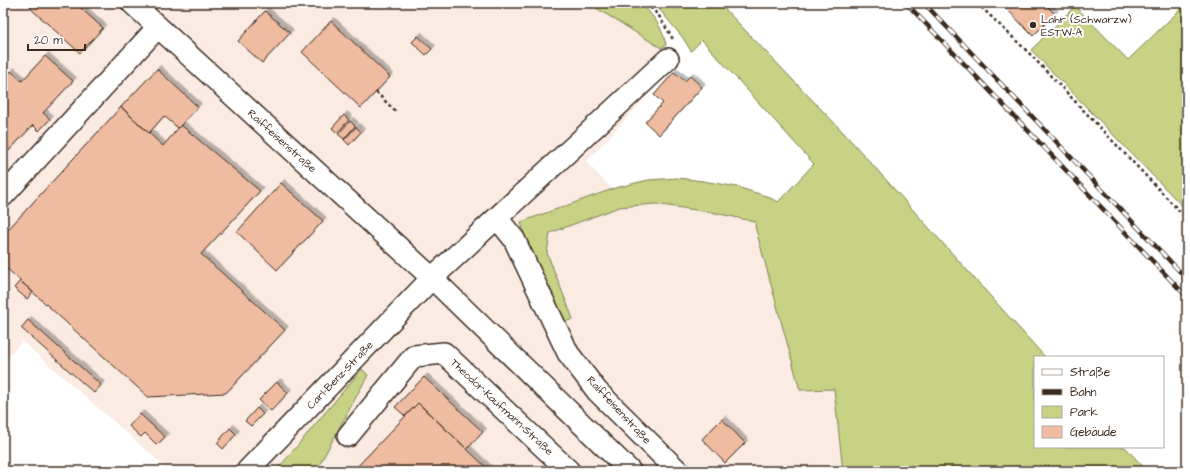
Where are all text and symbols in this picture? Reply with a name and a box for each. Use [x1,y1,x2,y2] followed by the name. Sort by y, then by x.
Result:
[1041,12,1132,40] place label: Lahr (Schwarzw) ESTW-A
[1028,20,1038,30] marker: Lahr (Schwarzw) ESTW-A
[28,26,85,52] scale bar
[34,32,63,49] text: 20 m
[244,106,320,176] street label: Raiffeisenstraße
[303,337,377,412] street label: Carl-Benz-Straße
[447,355,557,459] street label: Theodor-Kaufmann-Straße
[1034,356,1164,448] legend
[1070,364,1111,381] text: Straße
[583,373,655,447] street label: Raiffeisenstraße
[1070,384,1097,401] text: Bahn
[1070,404,1098,421] text: Park
[1070,424,1117,441] text: Gebäude

